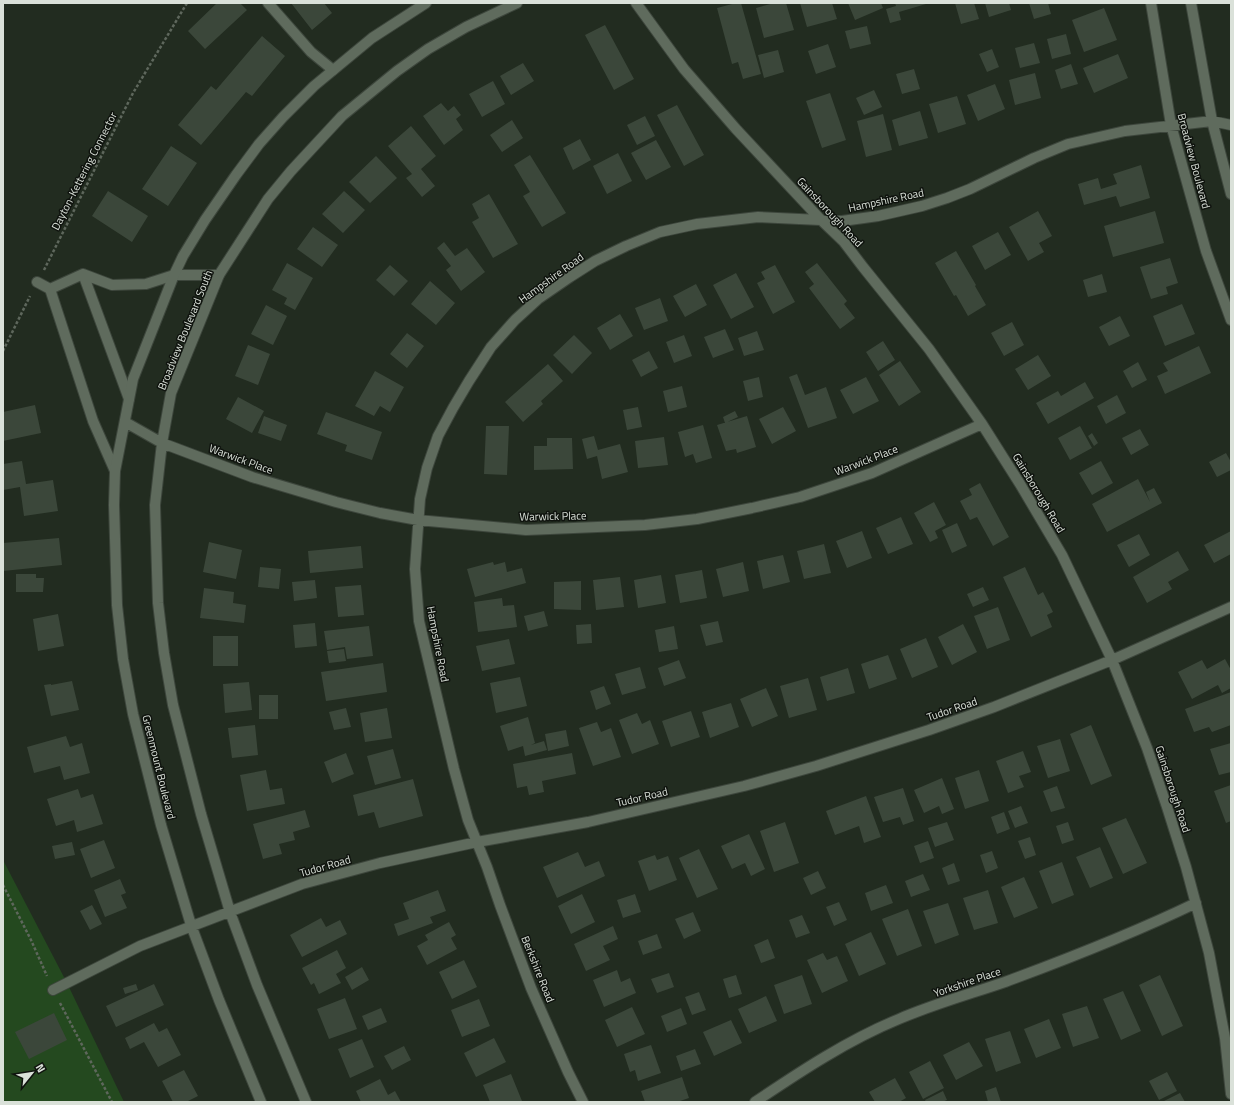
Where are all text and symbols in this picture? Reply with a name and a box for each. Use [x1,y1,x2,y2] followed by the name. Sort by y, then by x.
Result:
[47,109,121,233] street label: Dayton-Kettering Connector
[1174,111,1214,211] street label: Broadview Boulevard
[793,173,867,251] street label: Gainsborough Road
[847,184,925,216] street label: Hampshire Road
[515,249,587,307] street label: Hampshire Road
[154,268,216,392] street label: Broadview Boulevard South
[207,440,276,478] street label: Warwick Place
[832,440,901,479] street label: Warwick Place
[1009,450,1069,536] street label: Gainsborough Road
[519,507,587,525] street label: Warwick Place
[423,605,453,683] street label: Hampshire Road
[925,693,980,725] street label: Tudor Road
[138,713,180,821] street label: Greenmount Boulevard
[1151,744,1195,835] street label: Gainsborough Road
[615,783,669,811] street label: Tudor Road
[298,851,353,881] street label: Tudor Road
[517,933,559,1005] street label: Berkshire Road
[931,963,1003,1001] street label: Yorkshire Place
[12,1053,52,1093] north arrow
[32,1061,49,1075] text: N

